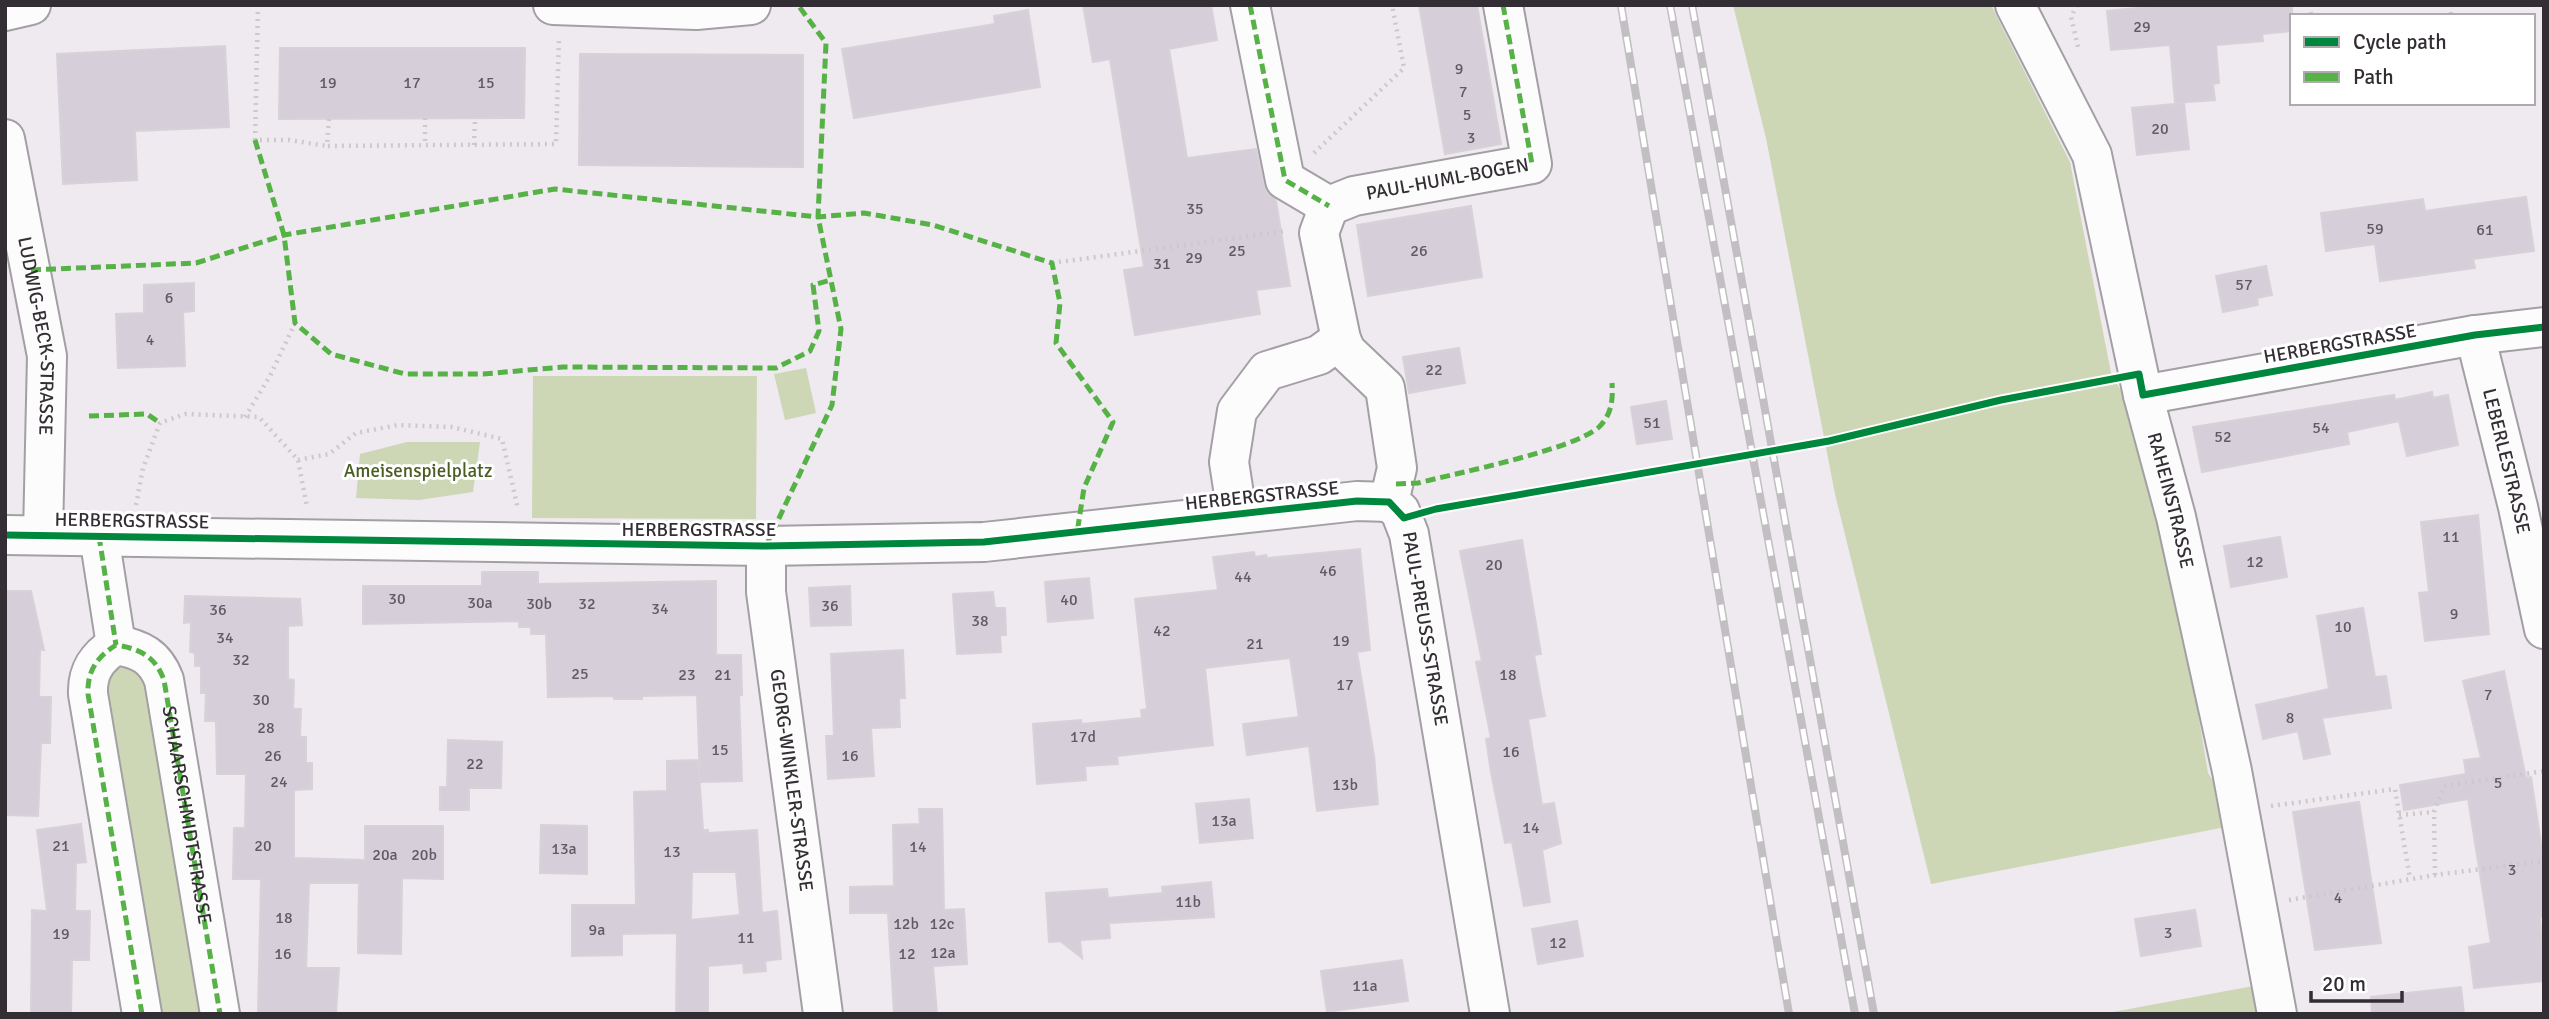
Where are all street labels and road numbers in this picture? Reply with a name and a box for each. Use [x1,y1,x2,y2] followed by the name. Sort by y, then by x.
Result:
[1364,153,1531,206] street label: PAUL-HUML-BOGEN
[12,235,59,436] street label: LUDWIG-BECK-STRASSE
[2262,319,2418,369] street label: HERBERGSTRASSE
[2477,386,2535,536] street label: LEBERLESTRASSE
[2142,430,2199,571] street label: RAHEINSTRASSE
[1184,476,1340,516] street label: HERBERGSTRASSE
[54,508,210,534] street label: HERBERGSTRASSE
[622,518,776,542] street label: HERBERGSTRASSE
[1397,530,1453,728] street label: PAUL-PREUSS-STRASSE
[765,668,818,893] street label: GEORG-WINKLER-STRASSE
[157,704,217,926] street label: SCHAARSCHMIDTSTRASSE

